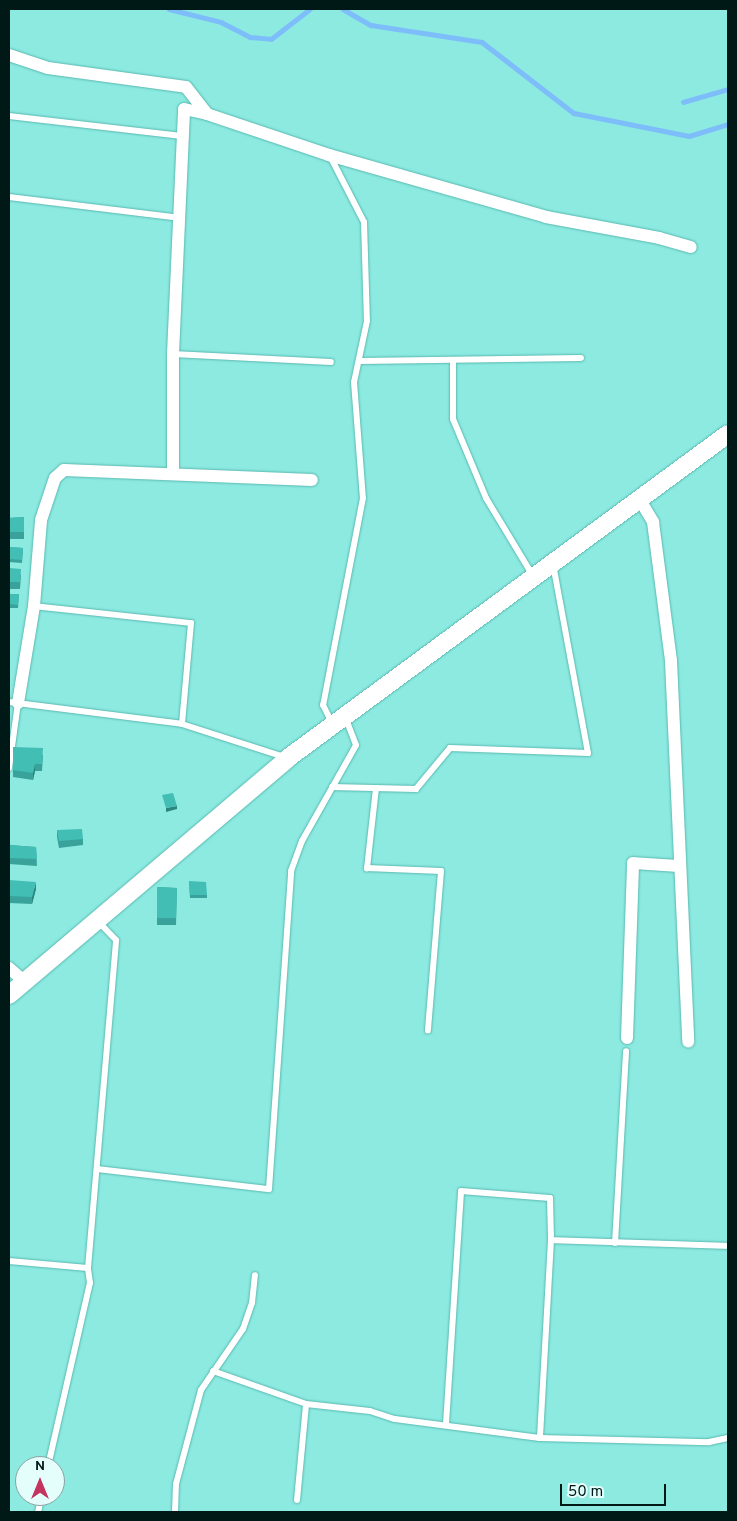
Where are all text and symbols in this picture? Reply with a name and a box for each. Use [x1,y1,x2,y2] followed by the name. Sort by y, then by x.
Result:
[15,1456,65,1506] north arrow
[35,1458,45,1475] text: N
[562,1474,668,1506] scale bar
[568,1483,603,1502] text: 50 m

